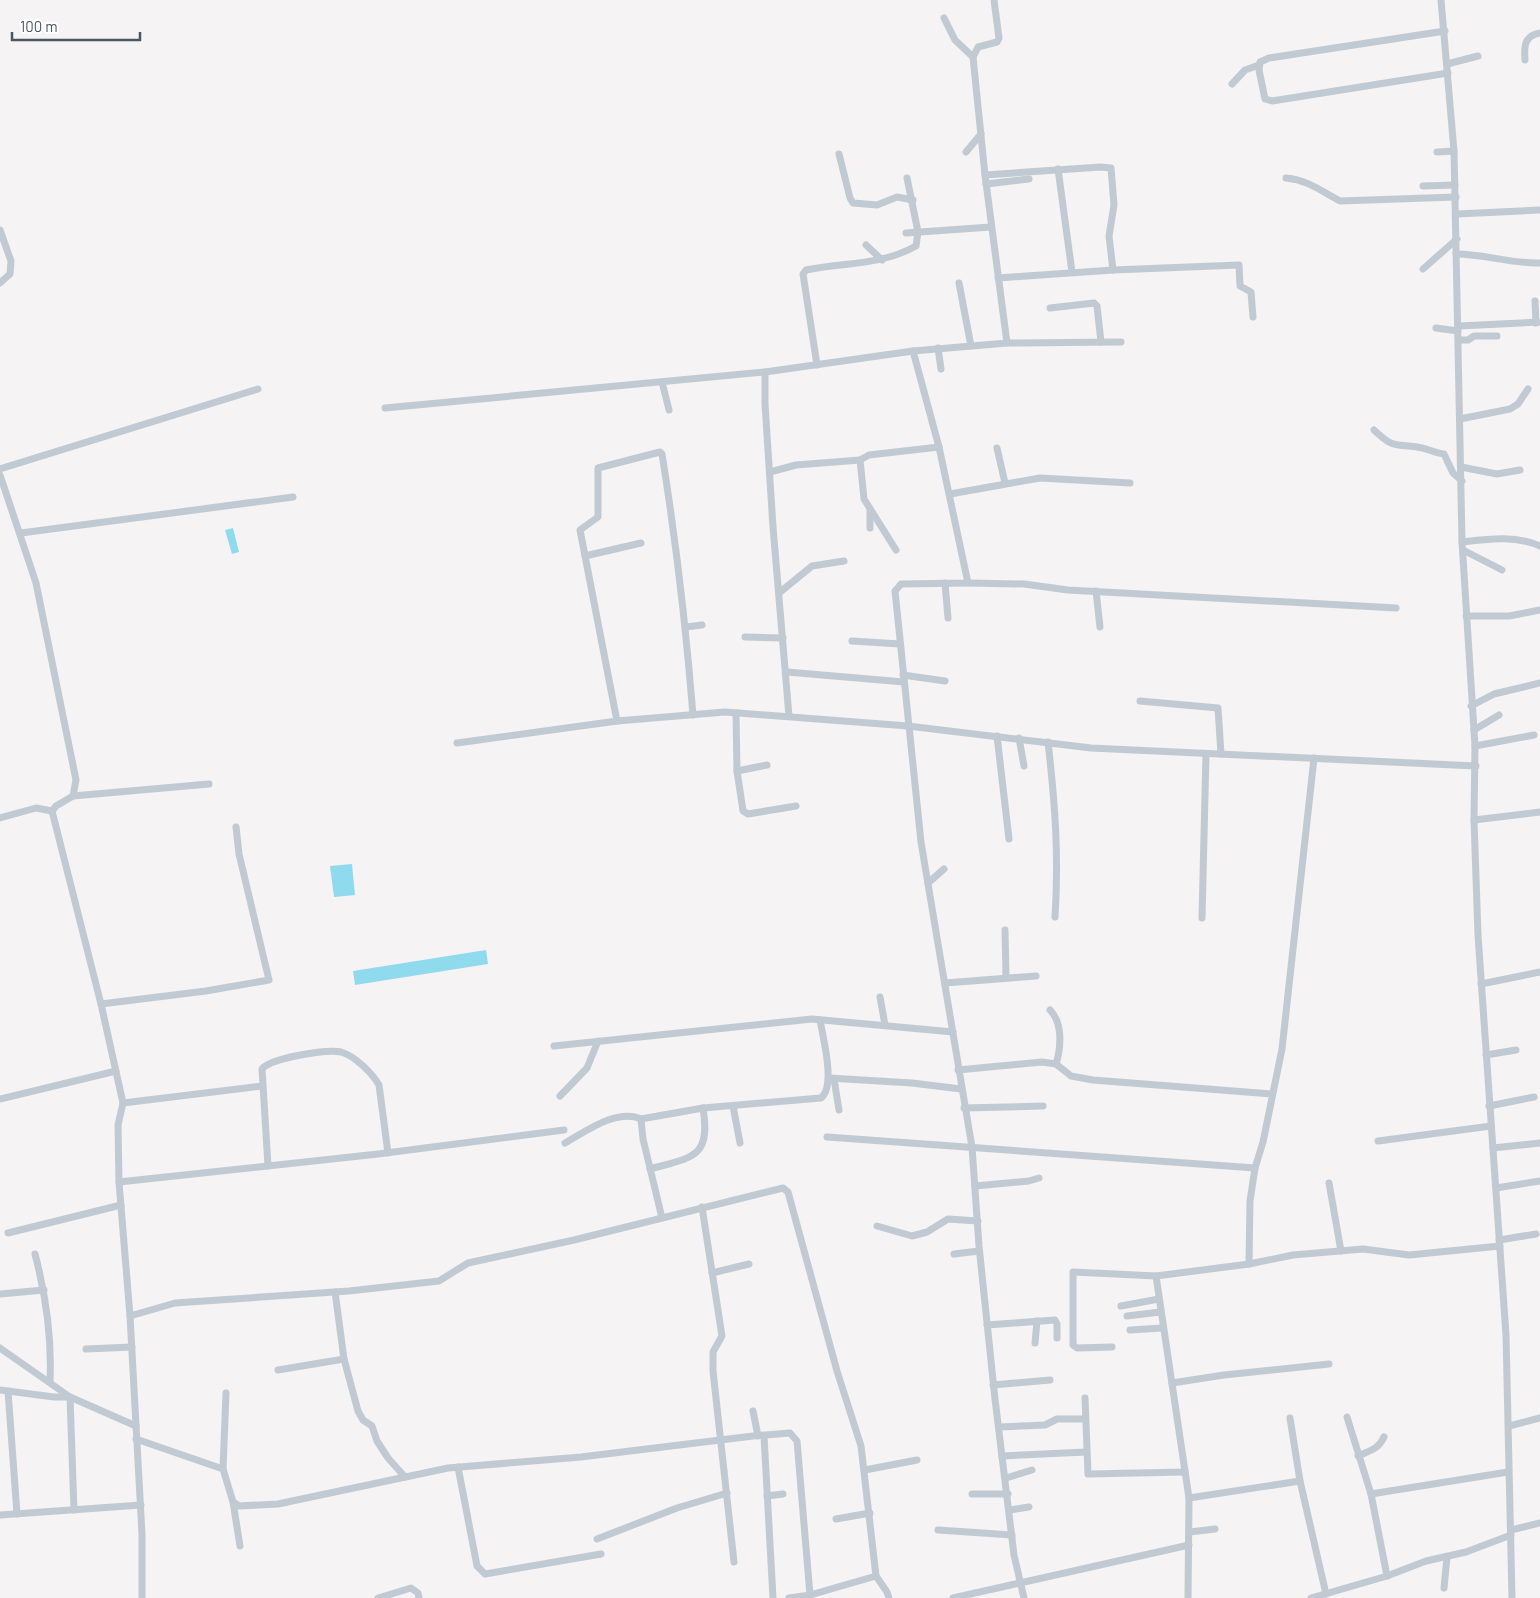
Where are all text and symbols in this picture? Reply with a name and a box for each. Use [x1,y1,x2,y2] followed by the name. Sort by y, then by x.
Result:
[12,10,140,42] scale bar
[20,17,58,35] text: 100 m

